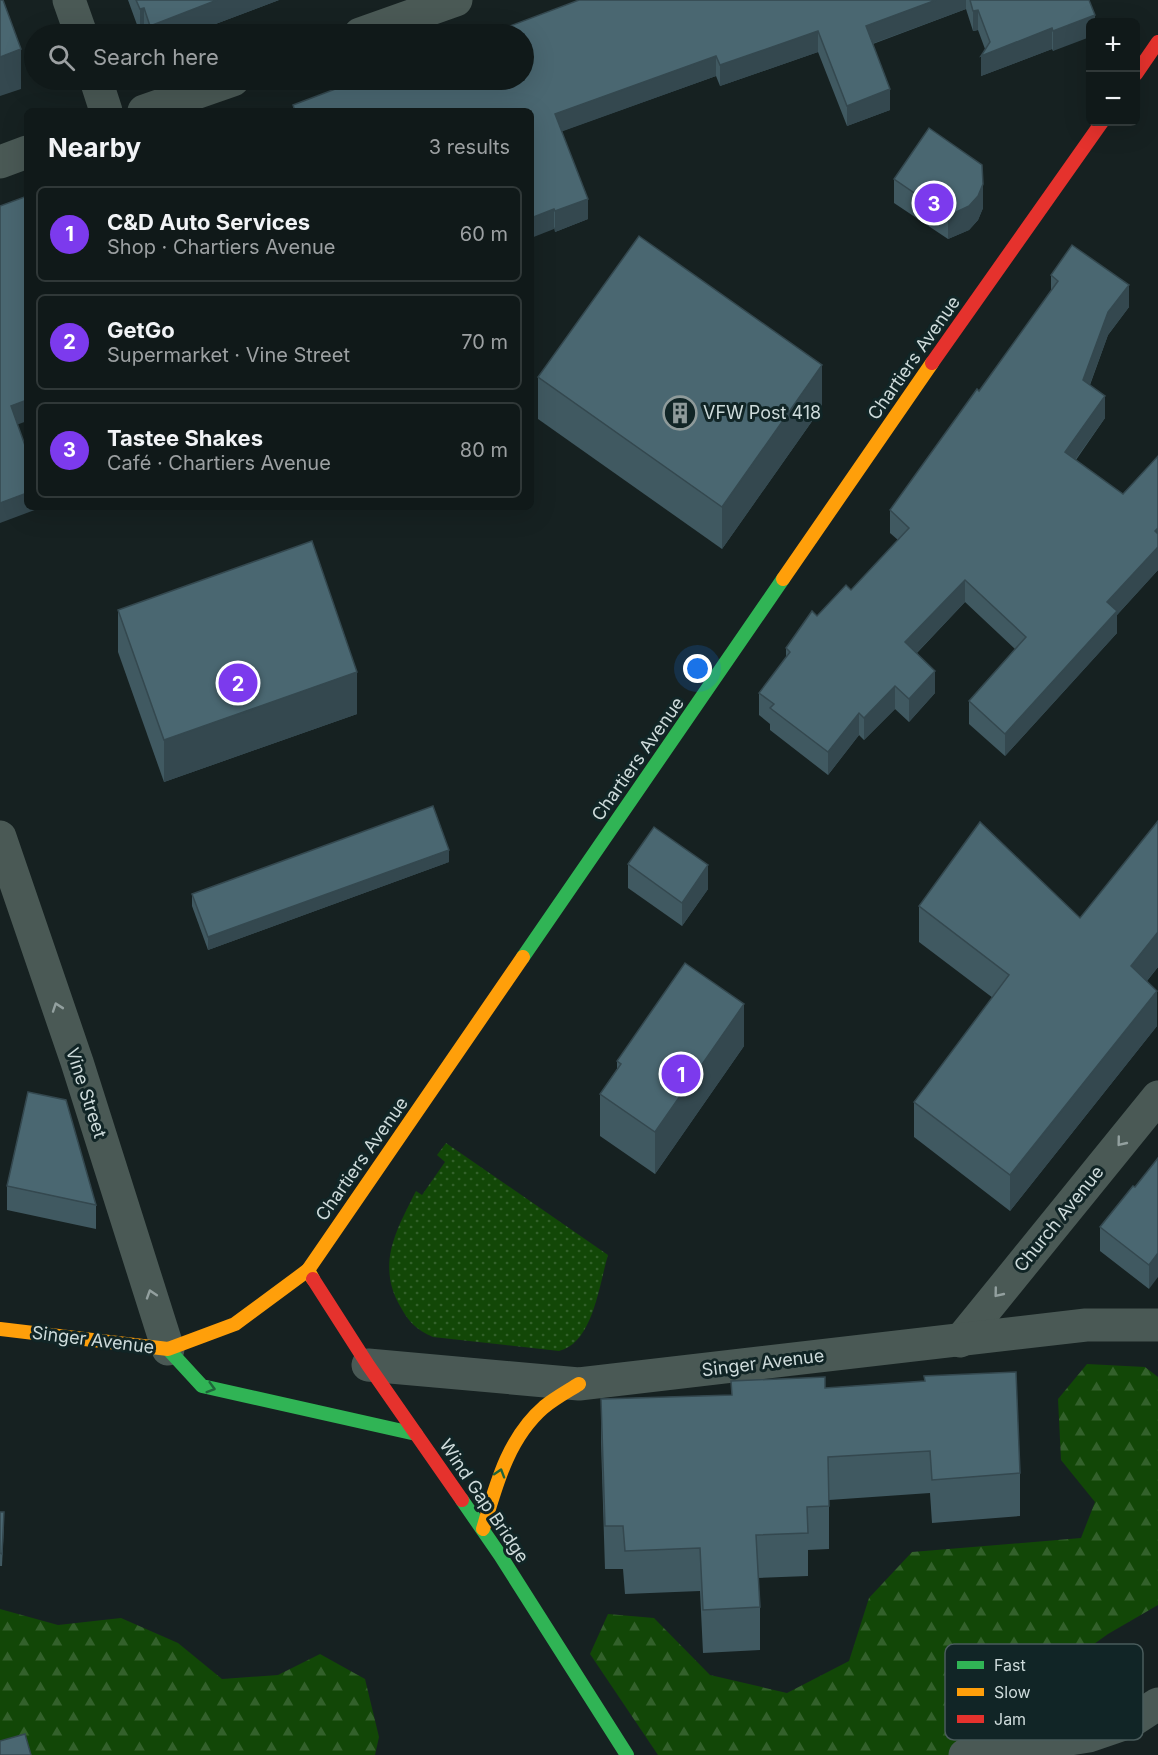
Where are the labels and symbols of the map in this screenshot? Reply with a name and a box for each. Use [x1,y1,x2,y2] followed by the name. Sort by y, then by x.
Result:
[914,180,954,226] pin: 3
[863,292,964,424] street label: Chartiers Avenue
[662,395,698,431] building icon: VFW Post 418
[703,402,821,423] place label: VFW Post 418
[683,654,712,683] your location
[218,660,258,706] pin: 2
[587,693,688,825] street label: Chartiers Avenue
[52,1002,65,1013] one-way arrow
[62,1045,111,1141] street label: Vine Street
[662,1052,700,1096] pin: 1
[311,1093,412,1225] street label: Chartiers Avenue
[1117,1135,1128,1146] one-way arrow
[1010,1162,1108,1276] street label: Church Avenue
[994,1287,1005,1298] one-way arrow
[145,1289,158,1300] one-way arrow
[31,1322,155,1357] street label: Singer Avenue
[701,1345,825,1380] street label: Singer Avenue
[205,1381,216,1393] one-way arrow
[435,1435,533,1566] street label: Wind Gap Bridge
[493,1468,505,1479] one-way arrow
[945,1644,1143,1740] legend
[994,1655,1026,1675] text: Fast
[994,1682,1031,1702] text: Slow
[994,1709,1026,1729] text: Jam

